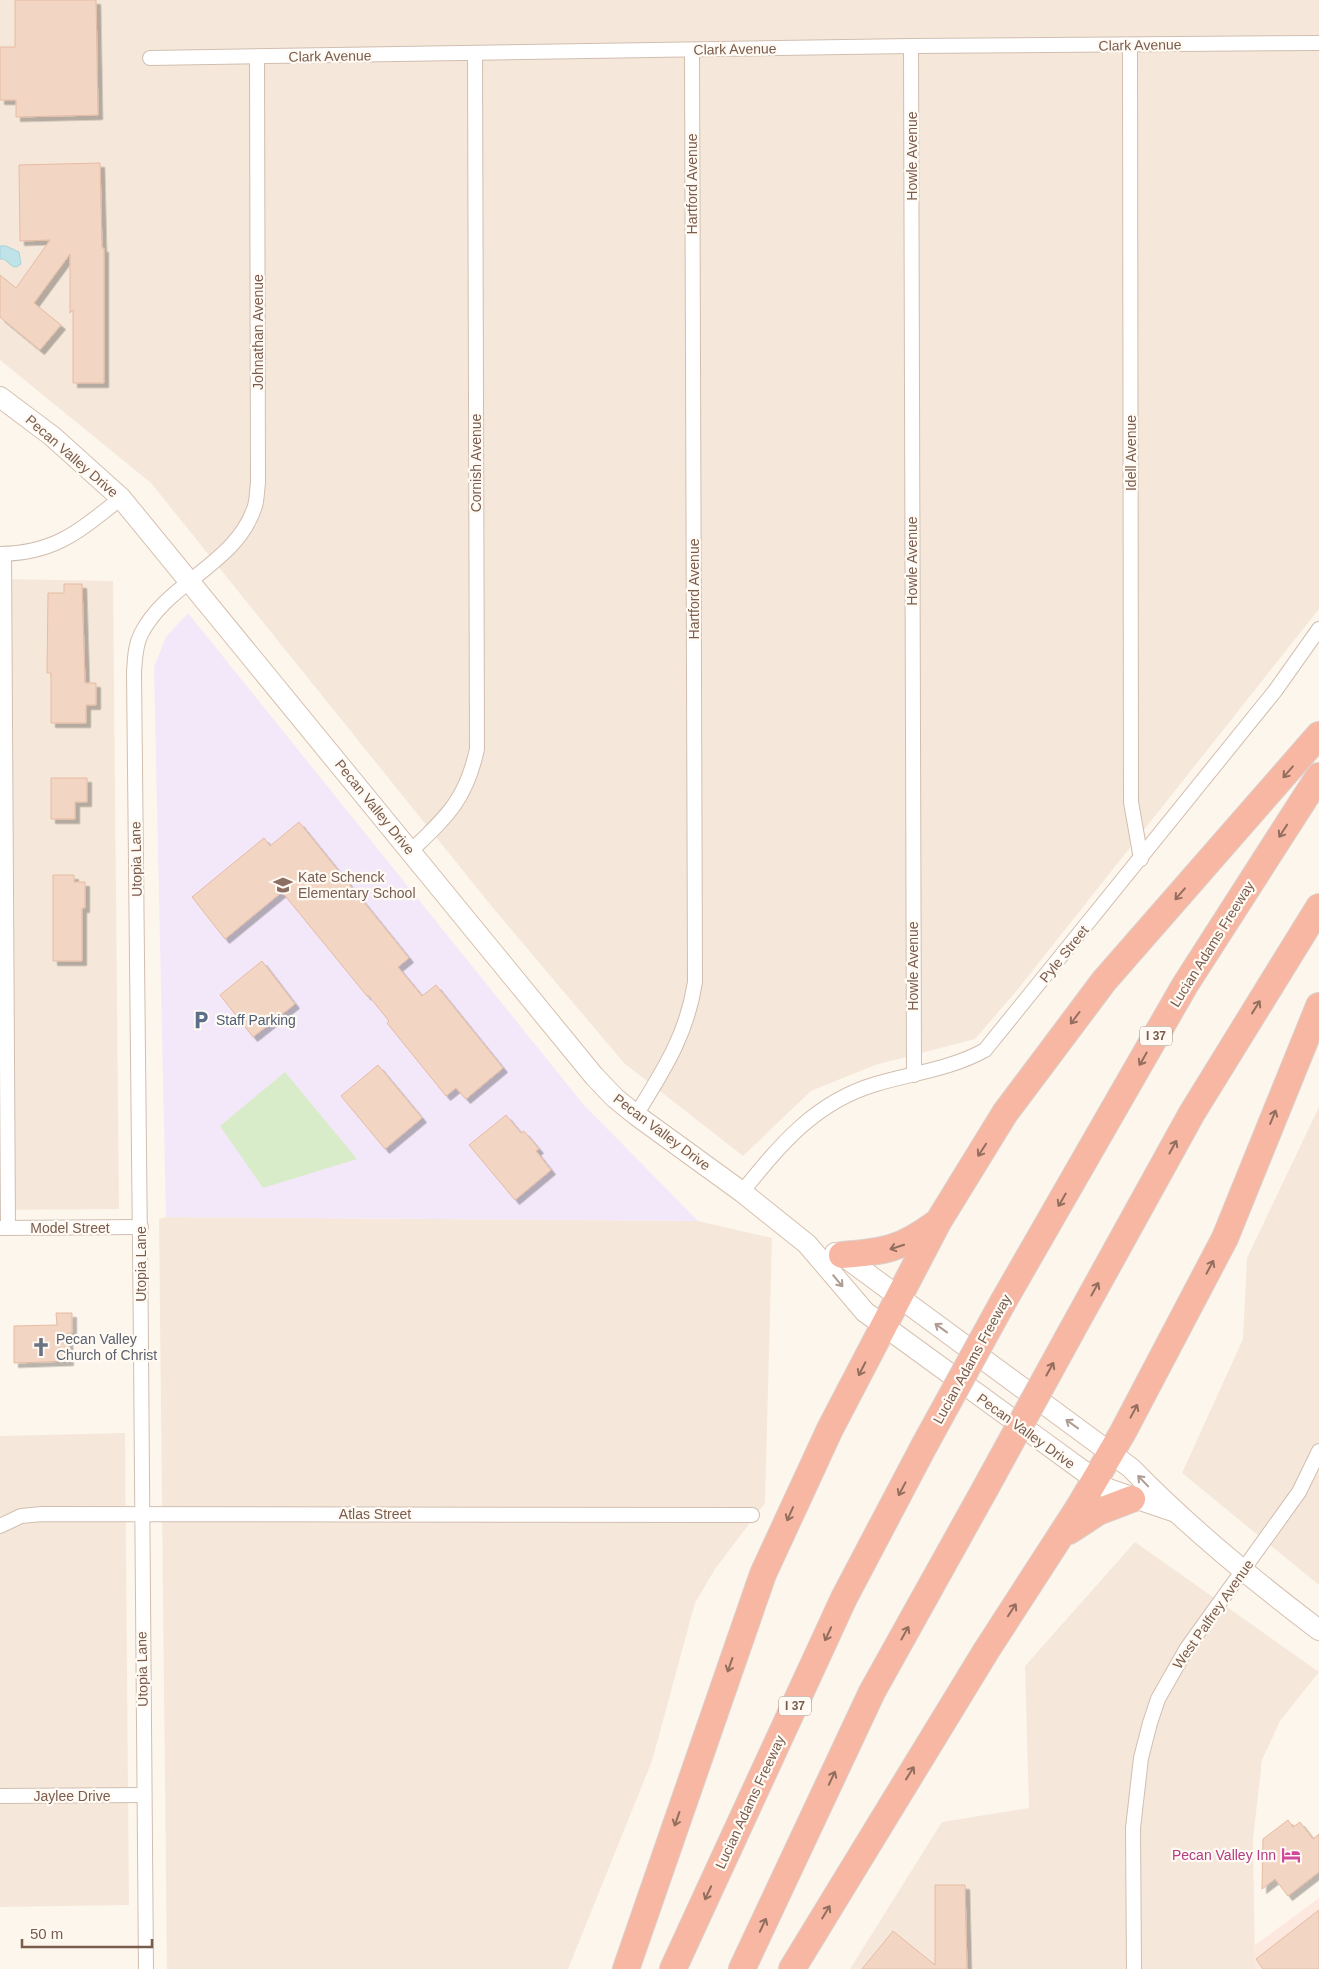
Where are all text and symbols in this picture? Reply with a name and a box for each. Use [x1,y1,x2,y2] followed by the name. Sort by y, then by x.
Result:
[1098,36,1182,54] street label: Clark Avenue
[693,40,777,58] street label: Clark Avenue
[288,47,372,65] street label: Clark Avenue
[904,111,920,201] street label: Howle Avenue
[684,133,700,234] street label: Hartford Avenue
[250,274,266,390] street label: Johnathan Avenue
[23,412,122,501] street label: Pecan Valley Drive
[468,413,484,512] street label: Cornish Avenue
[1123,415,1139,491] street label: Idell Avenue
[904,516,920,606] street label: Howle Avenue
[686,538,702,639] street label: Hartford Avenue
[332,756,418,858] street label: Pecan Valley Drive
[1282,765,1293,778] one-way arrow
[127,821,145,897] street label: Utopia Lane
[1278,824,1288,838] one-way arrow
[298,869,416,901] place label: Kate Schenck Elementary School
[272,874,294,896] school or university icon: Kate Schenck Elementary School
[1167,878,1257,1010] street label: Lucian Adams Freeway
[1174,887,1186,900] one-way arrow
[905,921,921,1011] street label: Howle Avenue
[1036,922,1092,986] street label: Pyle Street
[1251,1001,1261,1015] one-way arrow
[190,1009,212,1031] parking icon: Staff Parking
[1070,1011,1081,1024] one-way arrow
[216,1012,296,1028] place label: Staff Parking
[1140,1026,1172,1046] road number: I 37
[1137,1051,1147,1066] one-way arrow
[610,1090,714,1174] street label: Pecan Valley Drive
[1269,1110,1278,1125] one-way arrow
[1169,1140,1178,1155] one-way arrow
[976,1143,986,1157] one-way arrow
[1057,1192,1067,1207] one-way arrow
[30,1220,110,1236] street label: Model Street
[133,1226,149,1302] street label: Utopia Lane
[889,1243,905,1252] one-way arrow
[1205,1259,1215,1274] one-way arrow
[833,1274,844,1287] one-way arrow
[1090,1283,1100,1297] one-way arrow
[930,1291,1014,1427] street label: Lucian Adams Freeway
[934,1323,948,1333] one-way arrow
[56,1331,157,1363] place label: Pecan Valley Church of Christ
[30,1336,52,1358] church icon: Pecan Valley Church of Christ
[857,1361,867,1376] one-way arrow
[1046,1363,1056,1377] one-way arrow
[974,1390,1078,1472] street label: Pecan Valley Drive
[1129,1403,1139,1418] one-way arrow
[1066,1419,1079,1430] one-way arrow
[1137,1474,1149,1487] one-way arrow
[896,1482,906,1496] one-way arrow
[339,1506,411,1522] street label: Atlas Street
[784,1506,794,1521] one-way arrow
[1169,1556,1257,1672] street label: West Palfrey Avenue
[1007,1603,1017,1617] one-way arrow
[900,1625,910,1640] one-way arrow
[822,1626,832,1641] one-way arrow
[133,1631,151,1707] street label: Utopia Lane
[725,1657,734,1673] one-way arrow
[779,1696,811,1715] road number: I 37
[712,1733,788,1871] street label: Lucian Adams Freeway
[906,1767,916,1781] one-way arrow
[828,1771,837,1786] one-way arrow
[33,1788,111,1804] street label: Jaylee Drive
[672,1811,682,1827] one-way arrow
[1280,1844,1302,1866] hotel icon: Pecan Valley Inn
[1172,1847,1276,1863] place label: Pecan Valley Inn
[703,1885,713,1900] one-way arrow
[822,1906,832,1920] one-way arrow
[22,1916,152,1948] scale bar
[759,1918,768,1933] one-way arrow
[30,1925,63,1942] text: 50 m

